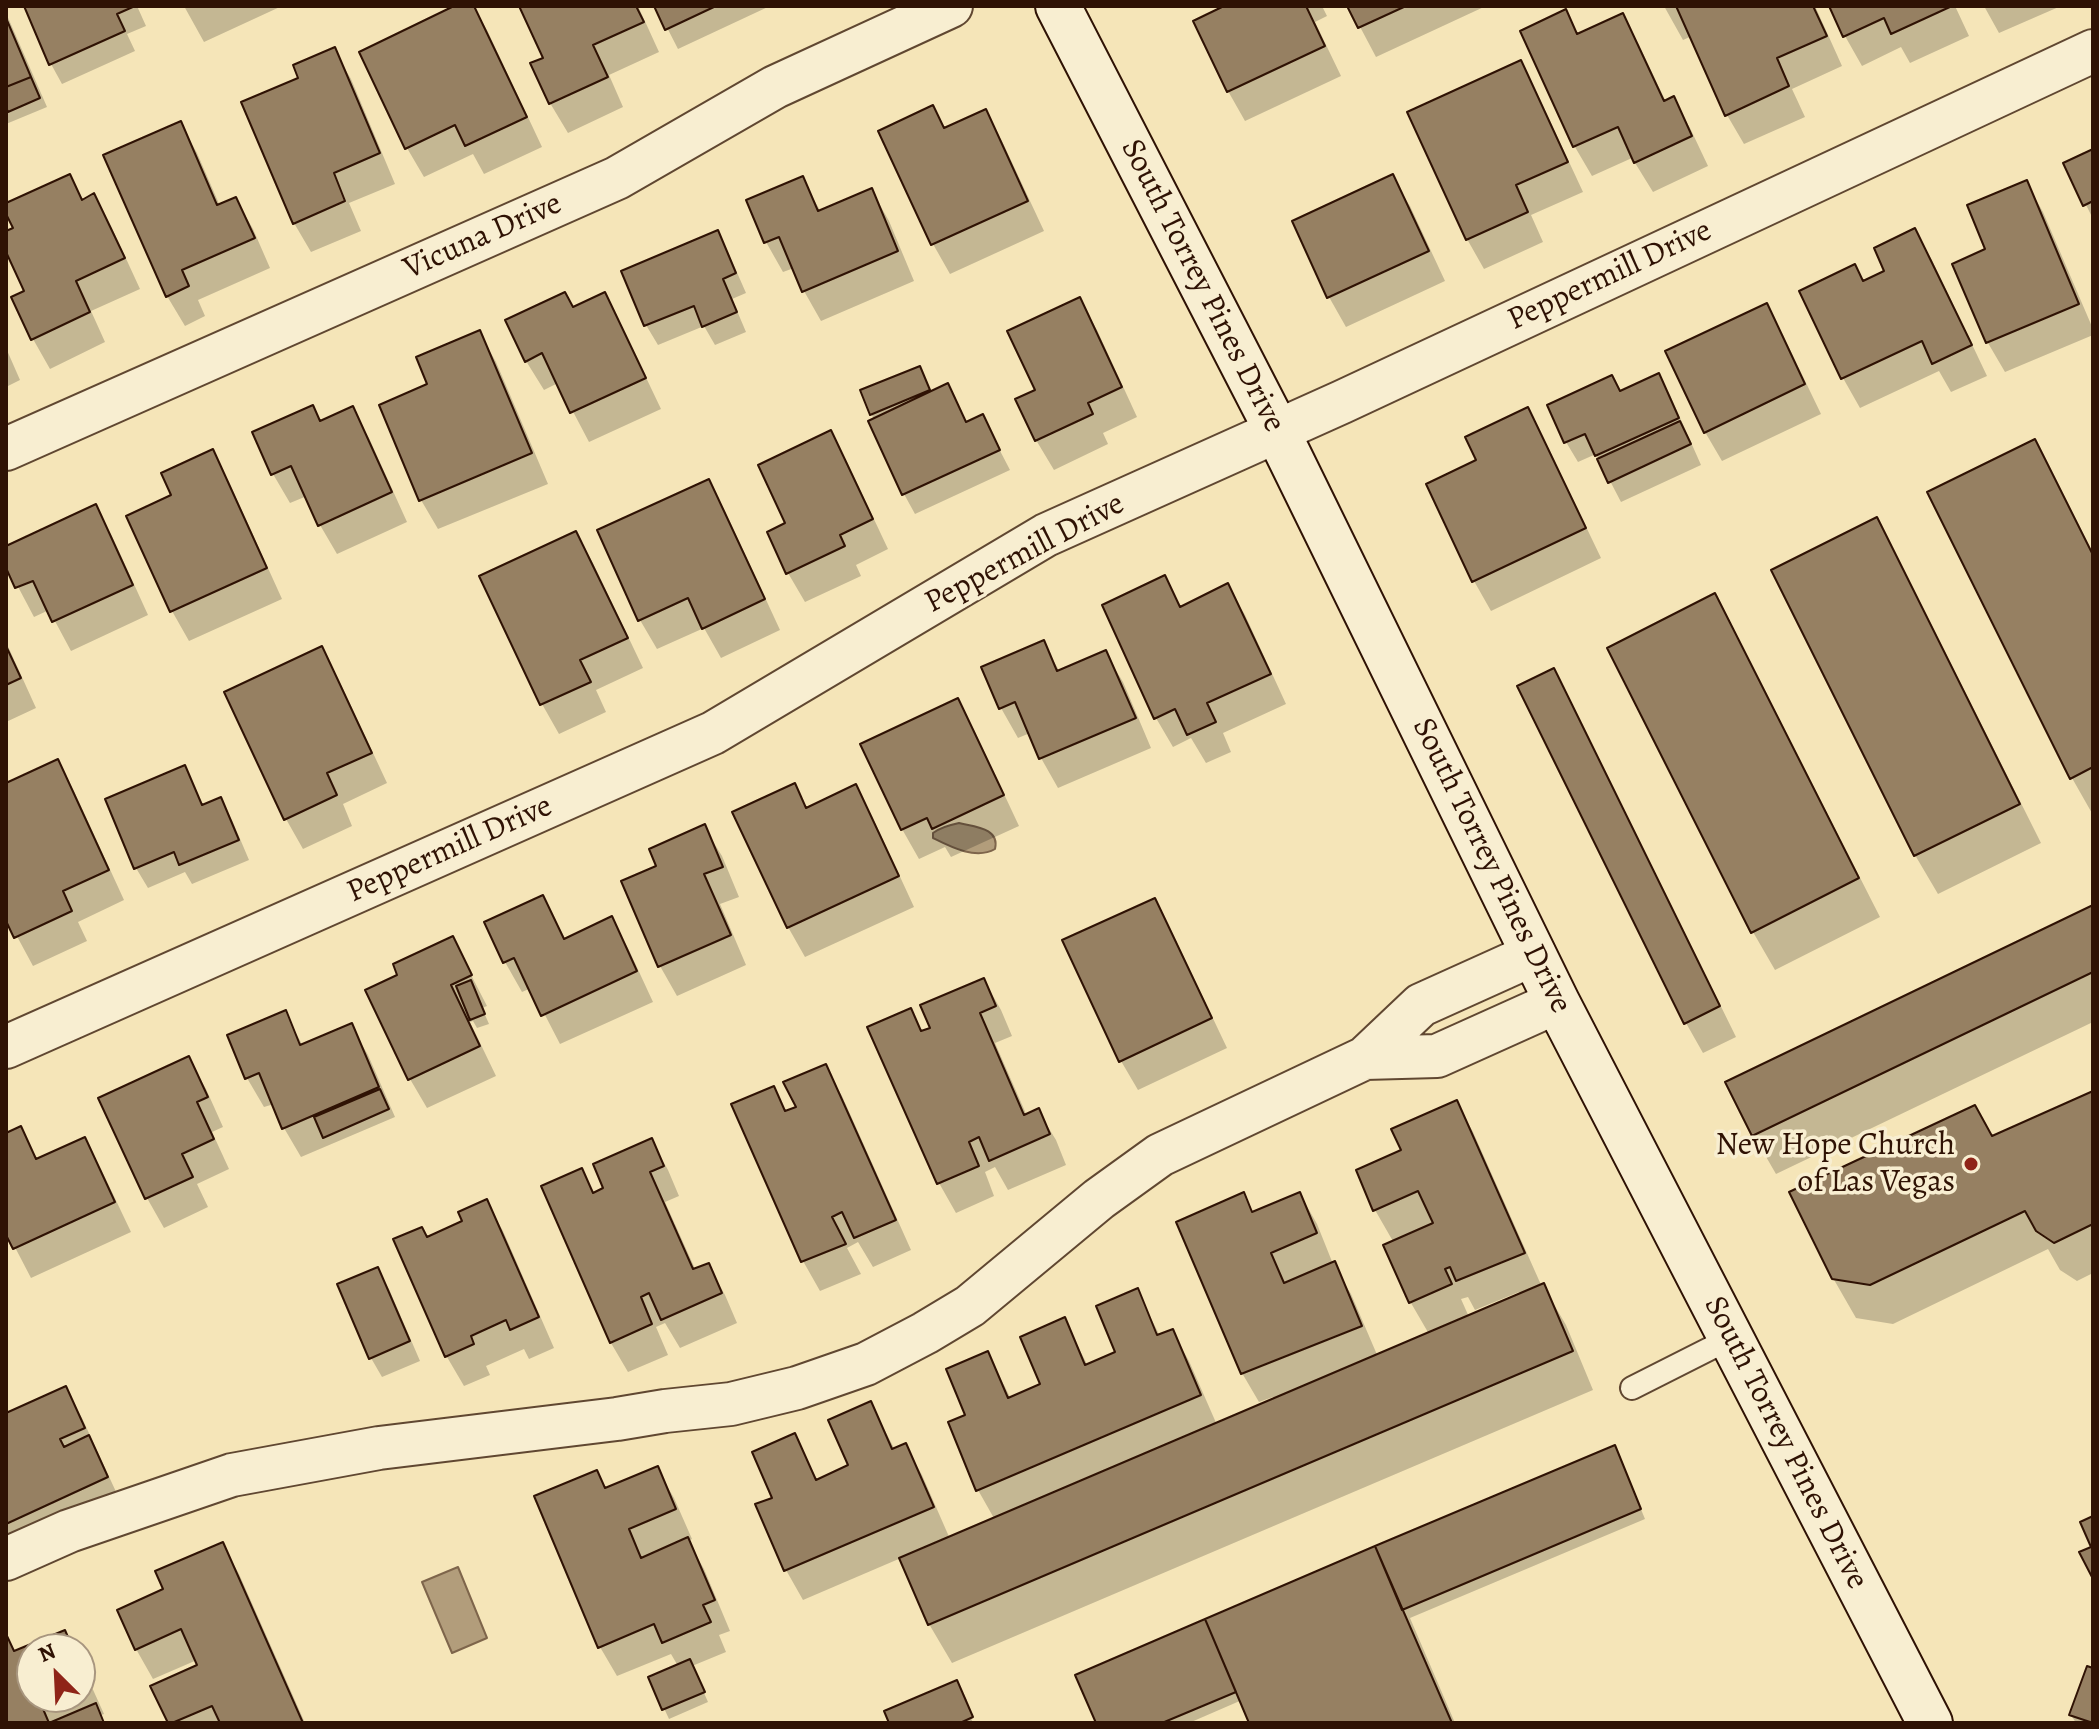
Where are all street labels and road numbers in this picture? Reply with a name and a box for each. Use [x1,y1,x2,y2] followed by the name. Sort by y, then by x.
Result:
[1111,133,1293,439] street label: South Torrey Pines Drive
[398,185,568,289] street label: Vicuna Drive
[1502,212,1718,340] street label: Peppermill Drive
[919,485,1131,623] street label: Peppermill Drive
[1403,712,1579,1020] street label: South Torrey Pines Drive
[342,788,558,912] street label: Peppermill Drive
[1694,1290,1876,1596] street label: South Torrey Pines Drive

